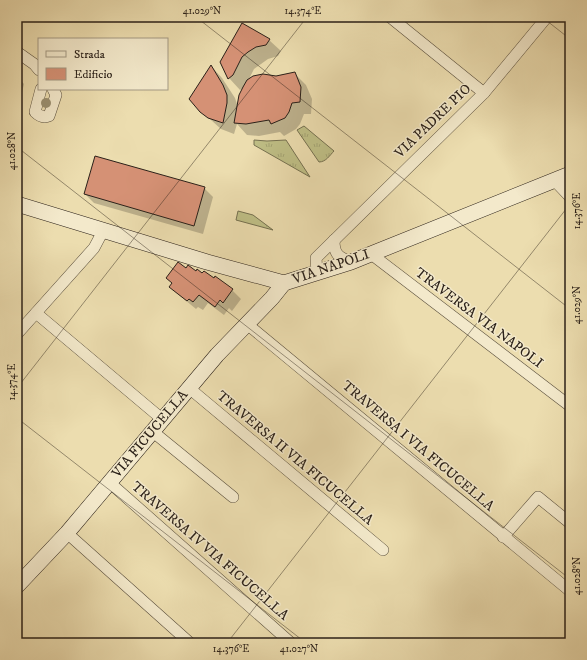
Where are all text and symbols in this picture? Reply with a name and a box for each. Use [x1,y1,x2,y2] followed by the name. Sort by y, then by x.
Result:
[183,5,221,17] text: 41.029°N
[285,5,321,17] text: 14.374°E
[38,38,168,90] legend
[74,47,106,62] text: Strada
[74,67,113,82] text: Edificio
[390,80,475,163] street label: VIA PADRE PIO
[6,132,18,170] text: 41.028°N
[571,193,583,229] text: 14.376°E
[289,245,372,289] street label: VIA NAPOLI
[411,264,547,372] street label: TRAVERSA VIA NAPOLI
[571,286,583,324] text: 41.029°N
[6,364,18,400] text: 14.374°E
[338,377,499,516] street label: TRAVERSA I VIA FICUCELLA
[107,386,193,482] street label: VIA FICUCELLA
[213,387,378,530] street label: TRAVERSA II VIA FICUCELLA
[128,478,293,625] street label: TRAVERSA IV VIA FICUCELLA
[571,557,583,595] text: 41.028°N
[213,643,249,655] text: 14.376°E
[280,643,318,655] text: 41.027°N

